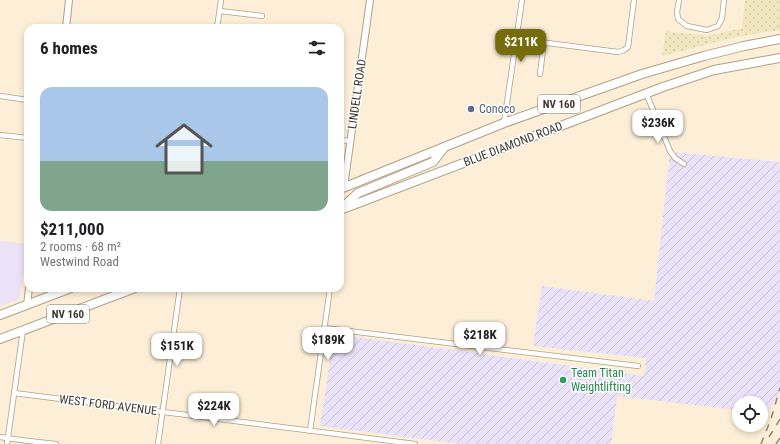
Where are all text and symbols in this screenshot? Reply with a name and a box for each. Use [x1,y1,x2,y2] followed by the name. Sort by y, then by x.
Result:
[493,29,549,63] pin: $211K
[504,34,538,49] text: $211K
[306,37,328,59] icon: filters
[40,38,98,58] text: 6 homes
[345,58,369,130] street label: LINDELL ROAD
[538,95,580,113] road number: NV 160
[479,102,515,116] place label: Conoco
[466,104,476,114] marker: Conoco
[630,110,686,144] pin: $236K
[148,113,220,185] icon: home
[641,115,675,130] text: $236K
[462,119,565,169] street label: BLUE DIAMOND ROAD
[40,219,104,239] text: $211,000
[40,239,121,254] text: 2 rooms · 68 m²
[40,254,119,269] text: Westwind Road
[47,305,89,323] road number: NV 160
[452,322,508,356] pin: $218K
[300,327,356,361] pin: $189K
[463,327,497,342] text: $218K
[311,332,345,347] text: $189K
[149,333,205,367] pin: $151K
[160,338,194,353] text: $151K
[571,366,631,394] place label: Team Titan Weightlifting
[558,375,568,385] marker: Team Titan Weightlifting
[58,392,158,418] street label: WEST FORD AVENUE
[186,393,242,427] pin: $224K
[732,396,768,432] map controls
[732,396,768,432] button: locate
[197,398,231,413] text: $224K

